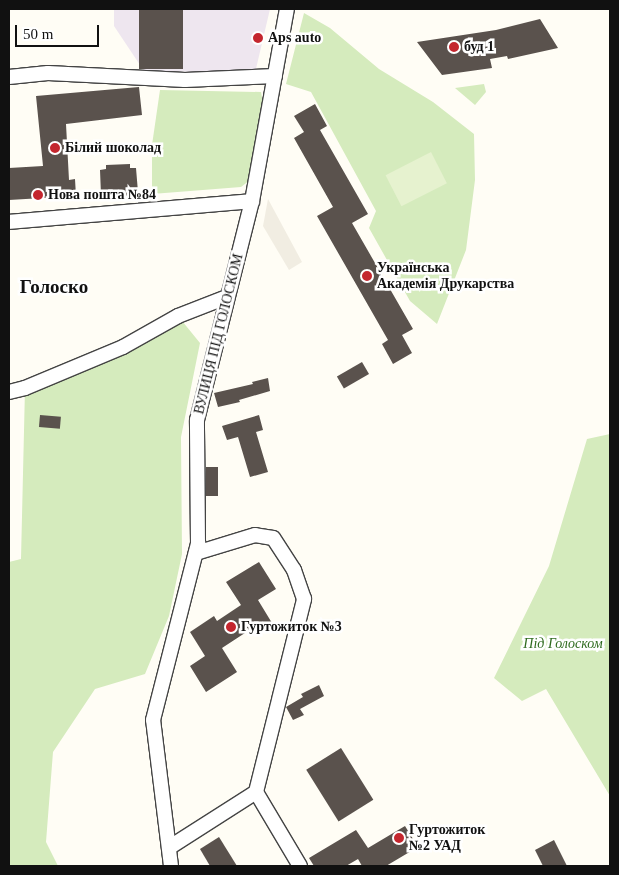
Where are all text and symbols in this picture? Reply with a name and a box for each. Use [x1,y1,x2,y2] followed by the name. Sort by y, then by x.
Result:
[18,15,101,47] scale bar
[23,26,53,42] text: 50 m
[268,30,321,46] place label: Aps auto
[252,32,264,44] marker: Aps auto
[464,39,494,55] place label: буд 1
[448,41,460,53] marker: буд 1
[65,140,161,156] place label: Білий шоколад
[49,142,61,154] marker: Білий шоколад
[48,187,156,203] place label: Нова пошта №84
[32,189,44,201] marker: Нова пошта №84
[191,252,247,416] street label: ВУЛИЦЯ ПІД ГОЛОСКОМ
[377,260,514,292] place label: Українська Академія Друкарства
[361,270,373,282] marker: Українська Академія Друкарства
[20,276,88,298] district label: Голоско
[241,619,342,635] place label: Гуртожиток №3
[225,621,237,633] marker: Гуртожиток №3
[523,636,603,652] park label: Під Голоском
[409,822,485,854] place label: Гуртожиток №2 УАД
[393,832,405,844] marker: Гуртожиток №2 УАД

